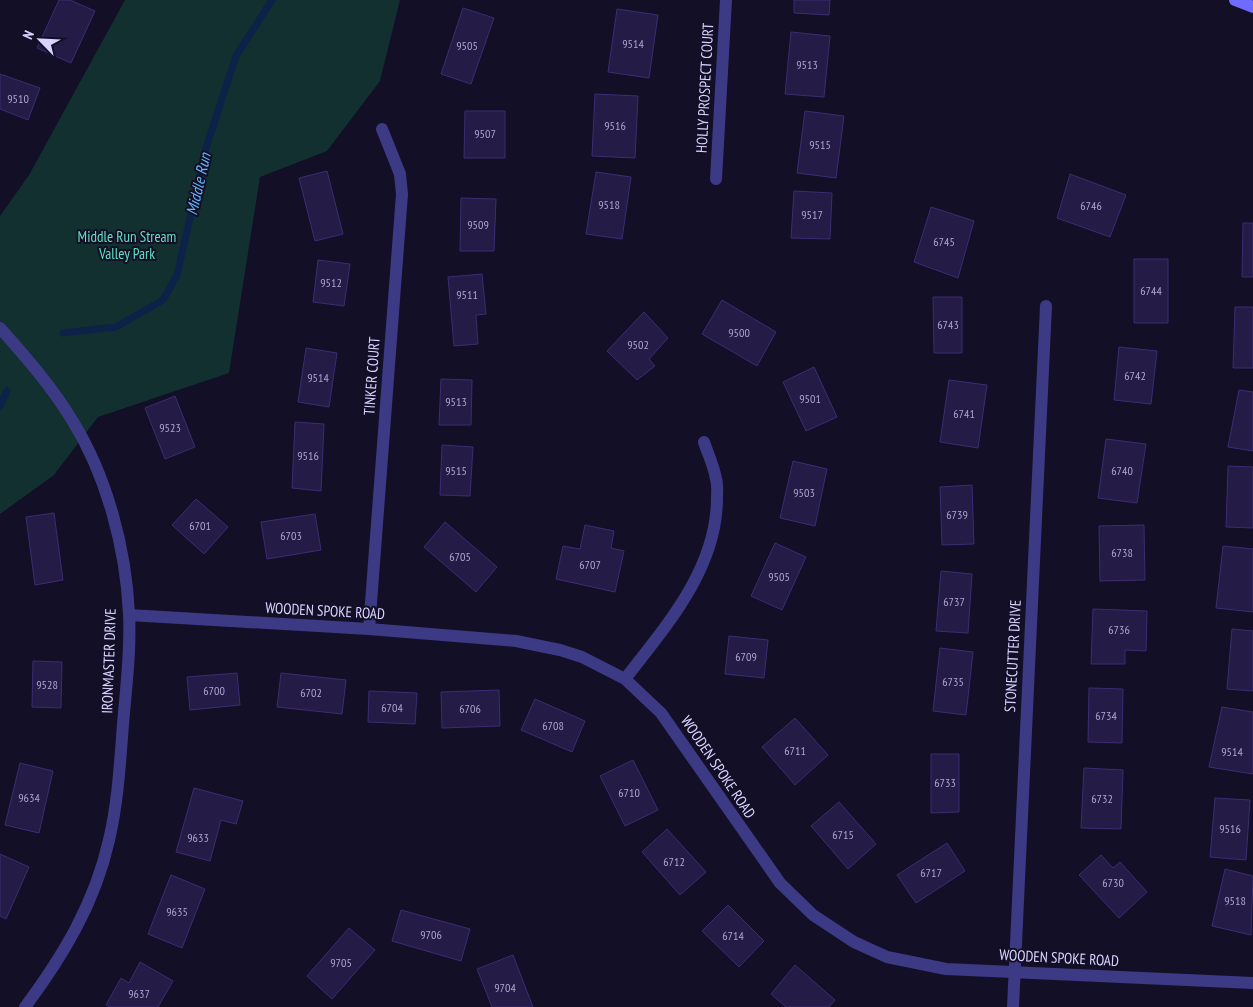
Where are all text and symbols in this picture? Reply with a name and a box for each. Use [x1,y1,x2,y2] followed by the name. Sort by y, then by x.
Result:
[15,15,65,65] north arrow
[692,22,717,153] street label: HOLLY PROSPECT COURT
[18,28,38,42] text: N
[622,36,644,51] house number: 9514
[456,38,478,53] house number: 9505
[796,57,818,72] house number: 9513
[7,91,29,106] house number: 9510
[604,118,626,133] house number: 9516
[474,126,496,141] house number: 9507
[809,137,831,152] house number: 9515
[181,150,215,217] water label: Middle Run
[598,197,620,212] house number: 9518
[1080,198,1102,213] house number: 6746
[801,207,823,222] house number: 9517
[467,217,489,232] house number: 9509
[78,227,176,263] park label: Middle Run Stream Valley Park
[933,234,955,249] house number: 6745
[320,275,342,290] house number: 9512
[1140,283,1162,298] house number: 6744
[456,287,478,302] house number: 9511
[937,317,959,332] house number: 6743
[728,325,750,340] house number: 9500
[359,336,384,416] street label: TINKER COURT
[627,337,649,352] house number: 9502
[1124,368,1146,383] house number: 6742
[307,370,329,385] house number: 9514
[799,391,821,406] house number: 9501
[445,394,467,409] house number: 9513
[953,406,975,421] house number: 6741
[159,420,181,435] house number: 9523
[297,448,319,463] house number: 9516
[445,463,467,478] house number: 9515
[1111,463,1133,478] house number: 6740
[793,485,815,500] house number: 9503
[946,507,968,522] house number: 6739
[189,518,211,533] house number: 6701
[280,528,302,543] house number: 6703
[1111,545,1133,560] house number: 6738
[449,549,471,564] house number: 6705
[579,557,601,572] house number: 6707
[768,569,790,584] house number: 9505
[943,594,965,609] house number: 6737
[265,598,385,623] street label: WOODEN SPOKE ROAD
[1000,599,1025,713] street label: STONECUTTER DRIVE
[97,608,120,714] street label: IRONMASTER DRIVE
[1108,622,1130,637] house number: 6736
[735,649,757,664] house number: 6709
[942,674,964,689] house number: 6735
[36,677,58,692] house number: 9528
[203,683,225,698] house number: 6700
[300,685,322,700] house number: 6702
[381,700,403,715] house number: 6704
[459,701,481,716] house number: 6706
[1095,708,1117,723] house number: 6734
[677,712,760,822] street label: WOODEN SPOKE ROAD
[542,718,564,733] house number: 6708
[784,743,806,758] house number: 6711
[1221,744,1243,759] house number: 9514
[934,775,956,790] house number: 6733
[618,785,640,800] house number: 6710
[18,790,40,805] house number: 9634
[1091,791,1113,806] house number: 6732
[1219,821,1241,836] house number: 9516
[832,827,854,842] house number: 6715
[187,830,209,845] house number: 9633
[663,854,685,869] house number: 6712
[920,865,942,880] house number: 6717
[1102,875,1124,890] house number: 6730
[1224,893,1246,908] house number: 9518
[166,904,188,919] house number: 9635
[420,927,442,942] house number: 9706
[722,928,744,943] house number: 6714
[999,945,1119,970] street label: WOODEN SPOKE ROAD
[330,955,352,970] house number: 9705
[494,980,516,995] house number: 9704
[128,986,150,1001] house number: 9637

